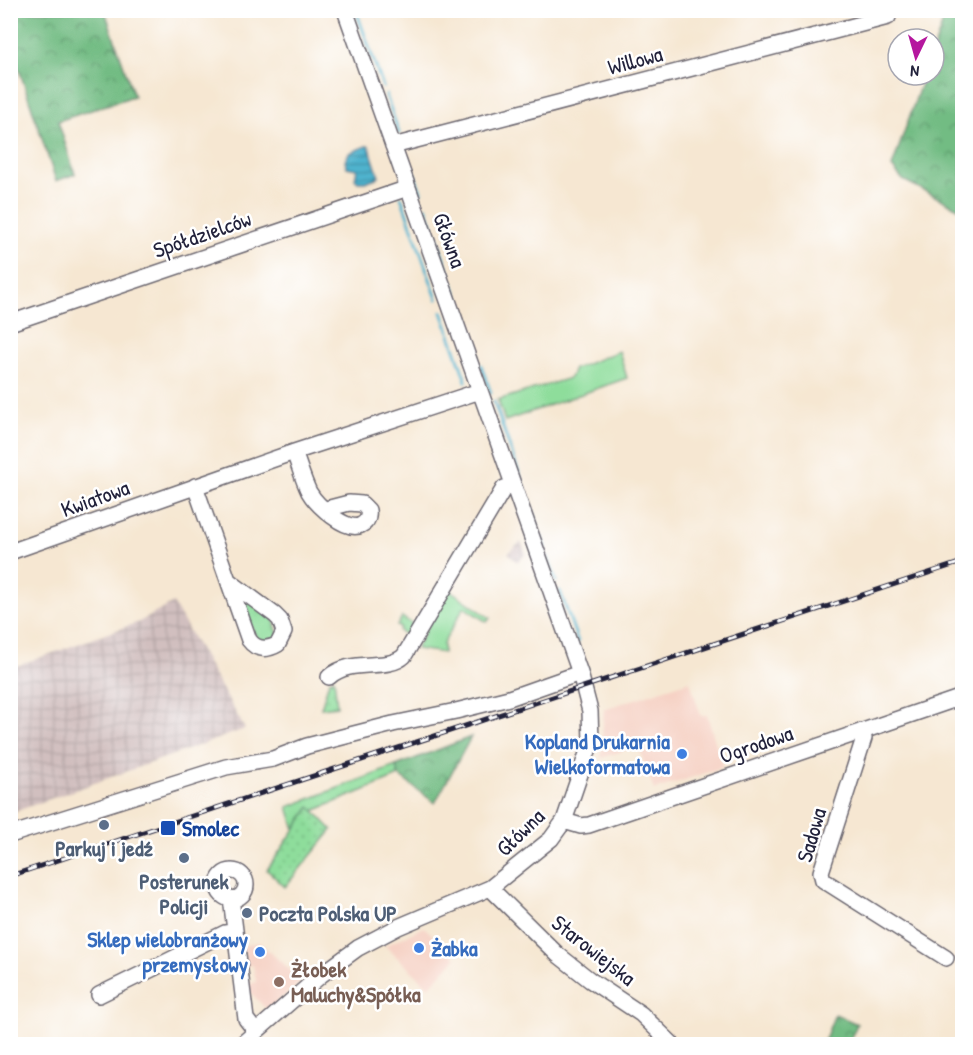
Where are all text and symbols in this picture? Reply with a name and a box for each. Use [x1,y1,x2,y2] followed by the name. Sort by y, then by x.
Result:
[886,27,946,87] north arrow
[604,38,666,82] street label: Willowa
[909,61,920,83] text: N
[149,203,255,265] street label: Spółdzielców
[426,208,474,272] street label: Główna
[57,472,134,524] street label: Kwiatowa
[715,717,797,770] street label: Ogrodowa
[525,726,670,781] place label: Kopland Drukarnia Wielkoformatowa
[675,747,689,761] marker: Kopland Drukarnia Wielkoformatowa
[489,801,551,862] street label: Główna
[789,804,833,866] street label: Sadowa
[182,813,240,843] place label: Smolec
[97,818,111,832] marker: Parkuj i jedź
[159,819,177,837] marker: Smolec
[55,833,153,863] place label: Parkuj i jedź
[177,851,191,865] marker: Posterunek Policji
[139,866,230,921] place label: Posterunek Policji
[259,898,397,928] place label: Poczta Polska UP
[240,906,254,920] marker: Poczta Polska UP
[546,908,642,992] street label: Starowiejska
[87,924,249,980] place label: Sklep wielobranżowy przemysłowy
[431,933,478,963] place label: Żabka
[412,941,426,955] marker: Żabka
[253,945,267,959] marker: Sklep wielobranżowy przemysłowy
[291,954,421,1010] place label: Żłobek Maluchy&Spółka
[272,975,286,989] marker: Żłobek Maluchy&Spółka

